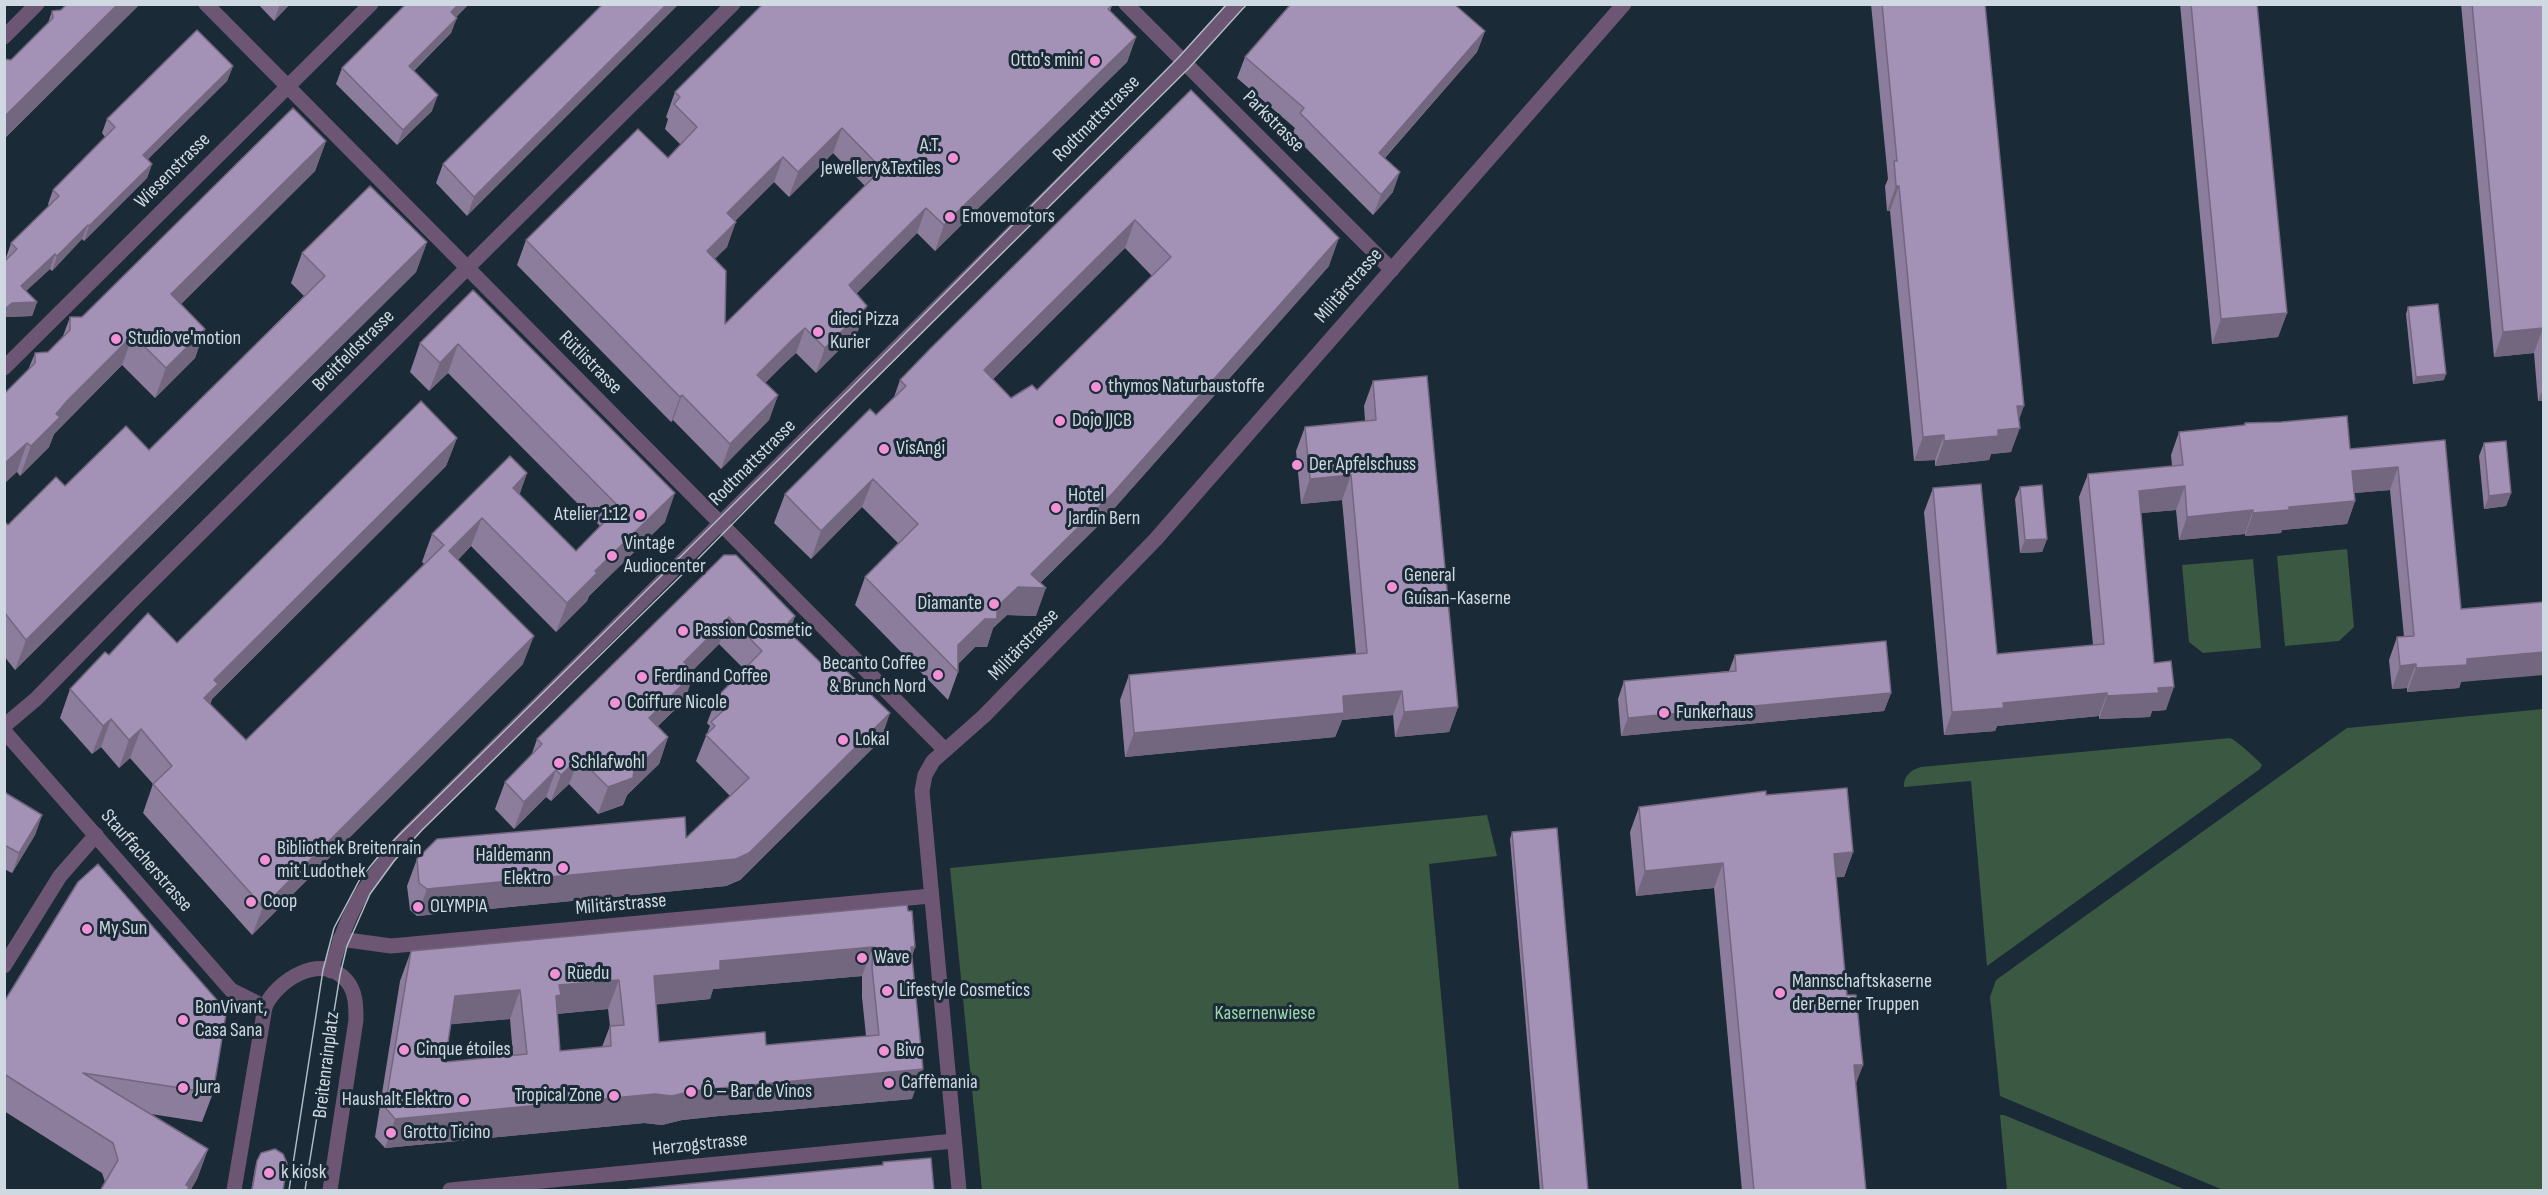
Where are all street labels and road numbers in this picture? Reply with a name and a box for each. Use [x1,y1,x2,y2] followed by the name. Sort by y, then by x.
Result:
[1049,71,1145,167] street label: Rodtmattstrasse
[1237,86,1309,158] street label: Parkstrasse
[130,128,216,214] street label: Wiesenstrasse
[1310,244,1388,328] street label: Militärstrasse
[308,305,400,397] street label: Breitfeldstrasse
[553,326,627,400] street label: Rütlistrasse
[705,415,801,511] street label: Rodtmattstrasse
[984,604,1064,686] street label: Militärstrasse
[95,805,197,917] street label: Stauffacherstrasse
[575,889,667,921] street label: Militärstrasse
[309,1010,345,1120] street label: Breitenrainplatz
[651,1128,749,1162] street label: Herzogstrasse

